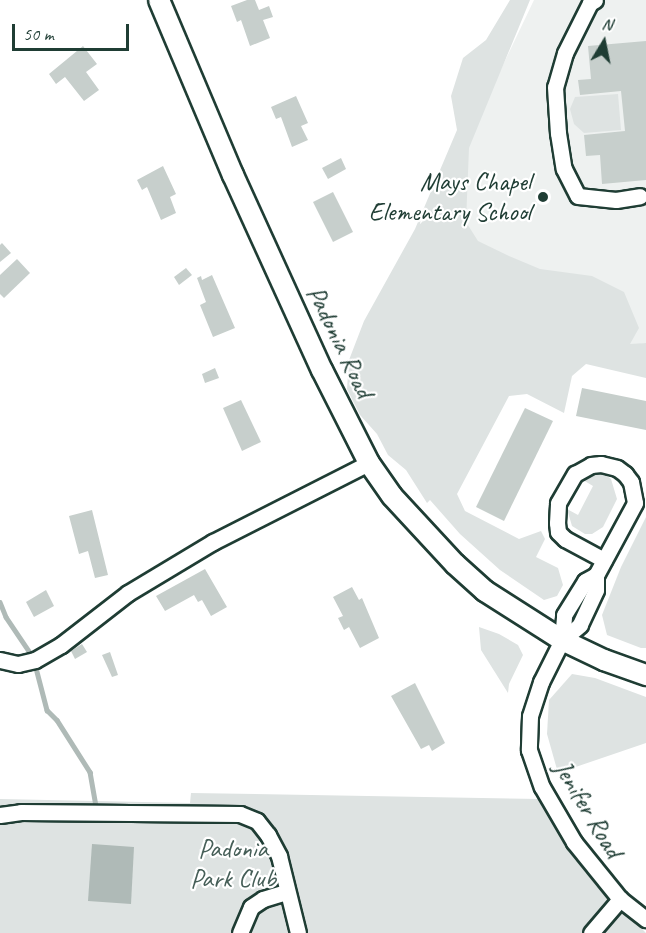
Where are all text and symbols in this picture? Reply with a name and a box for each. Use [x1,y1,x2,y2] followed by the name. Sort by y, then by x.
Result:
[15,12,132,50] scale bar
[574,12,634,72] north arrow
[601,14,614,35] text: N
[23,23,54,45] text: 50 m
[369,166,531,228] place label: Mays Chapel Elementary School
[536,190,550,204] marker: Mays Chapel Elementary School
[300,281,380,403] street label: Padonia Road
[547,755,629,863] street label: Jenifer Road
[190,833,276,894] park label: Padonia Park Club

